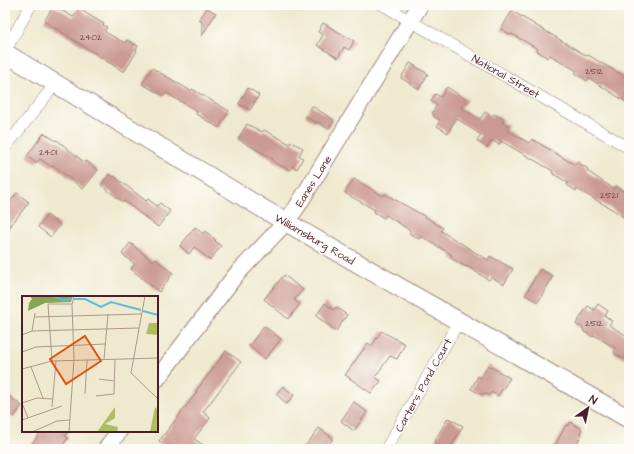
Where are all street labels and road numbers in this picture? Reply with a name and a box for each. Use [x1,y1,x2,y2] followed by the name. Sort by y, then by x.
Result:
[469,51,543,102] street label: National Street
[292,153,335,210] street label: Eanes Lane
[272,210,358,269] street label: Williamsburg Road
[392,335,456,435] street label: Carters Pond Court

